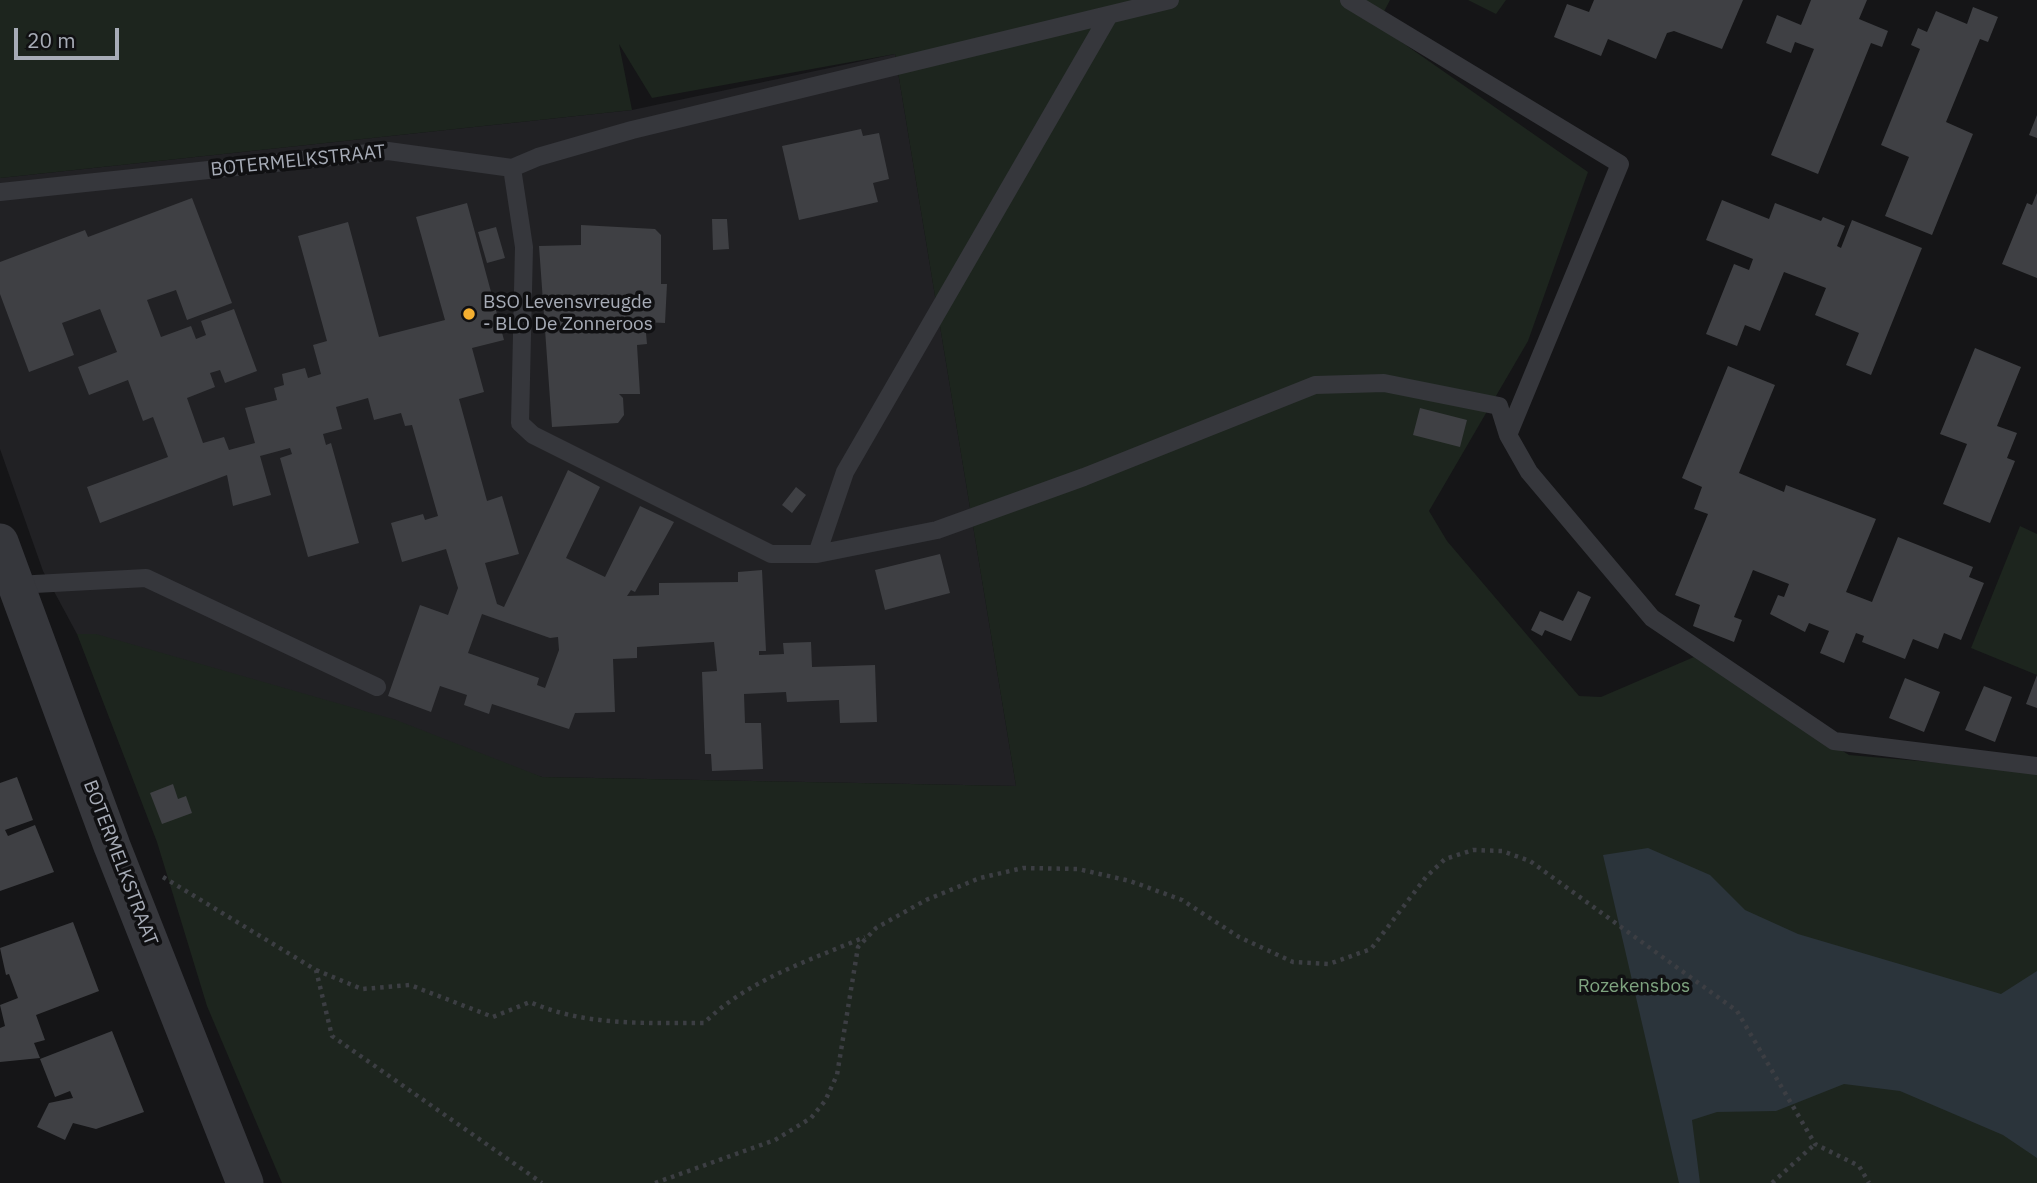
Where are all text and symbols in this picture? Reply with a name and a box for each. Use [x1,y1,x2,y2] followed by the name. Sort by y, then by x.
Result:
[18,14,122,58] scale bar
[27,26,76,54] text: 20 m
[209,140,387,182] street label: BOTERMELKSTRAAT
[483,292,653,336] place label: BSO Levensvreugde - BLO De Zonneroos
[461,306,477,322] marker: BSO Levensvreugde - BLO De Zonneroos
[78,777,162,949] street label: BOTERMELKSTRAAT
[1578,976,1690,998] park label: Rozekensbos

